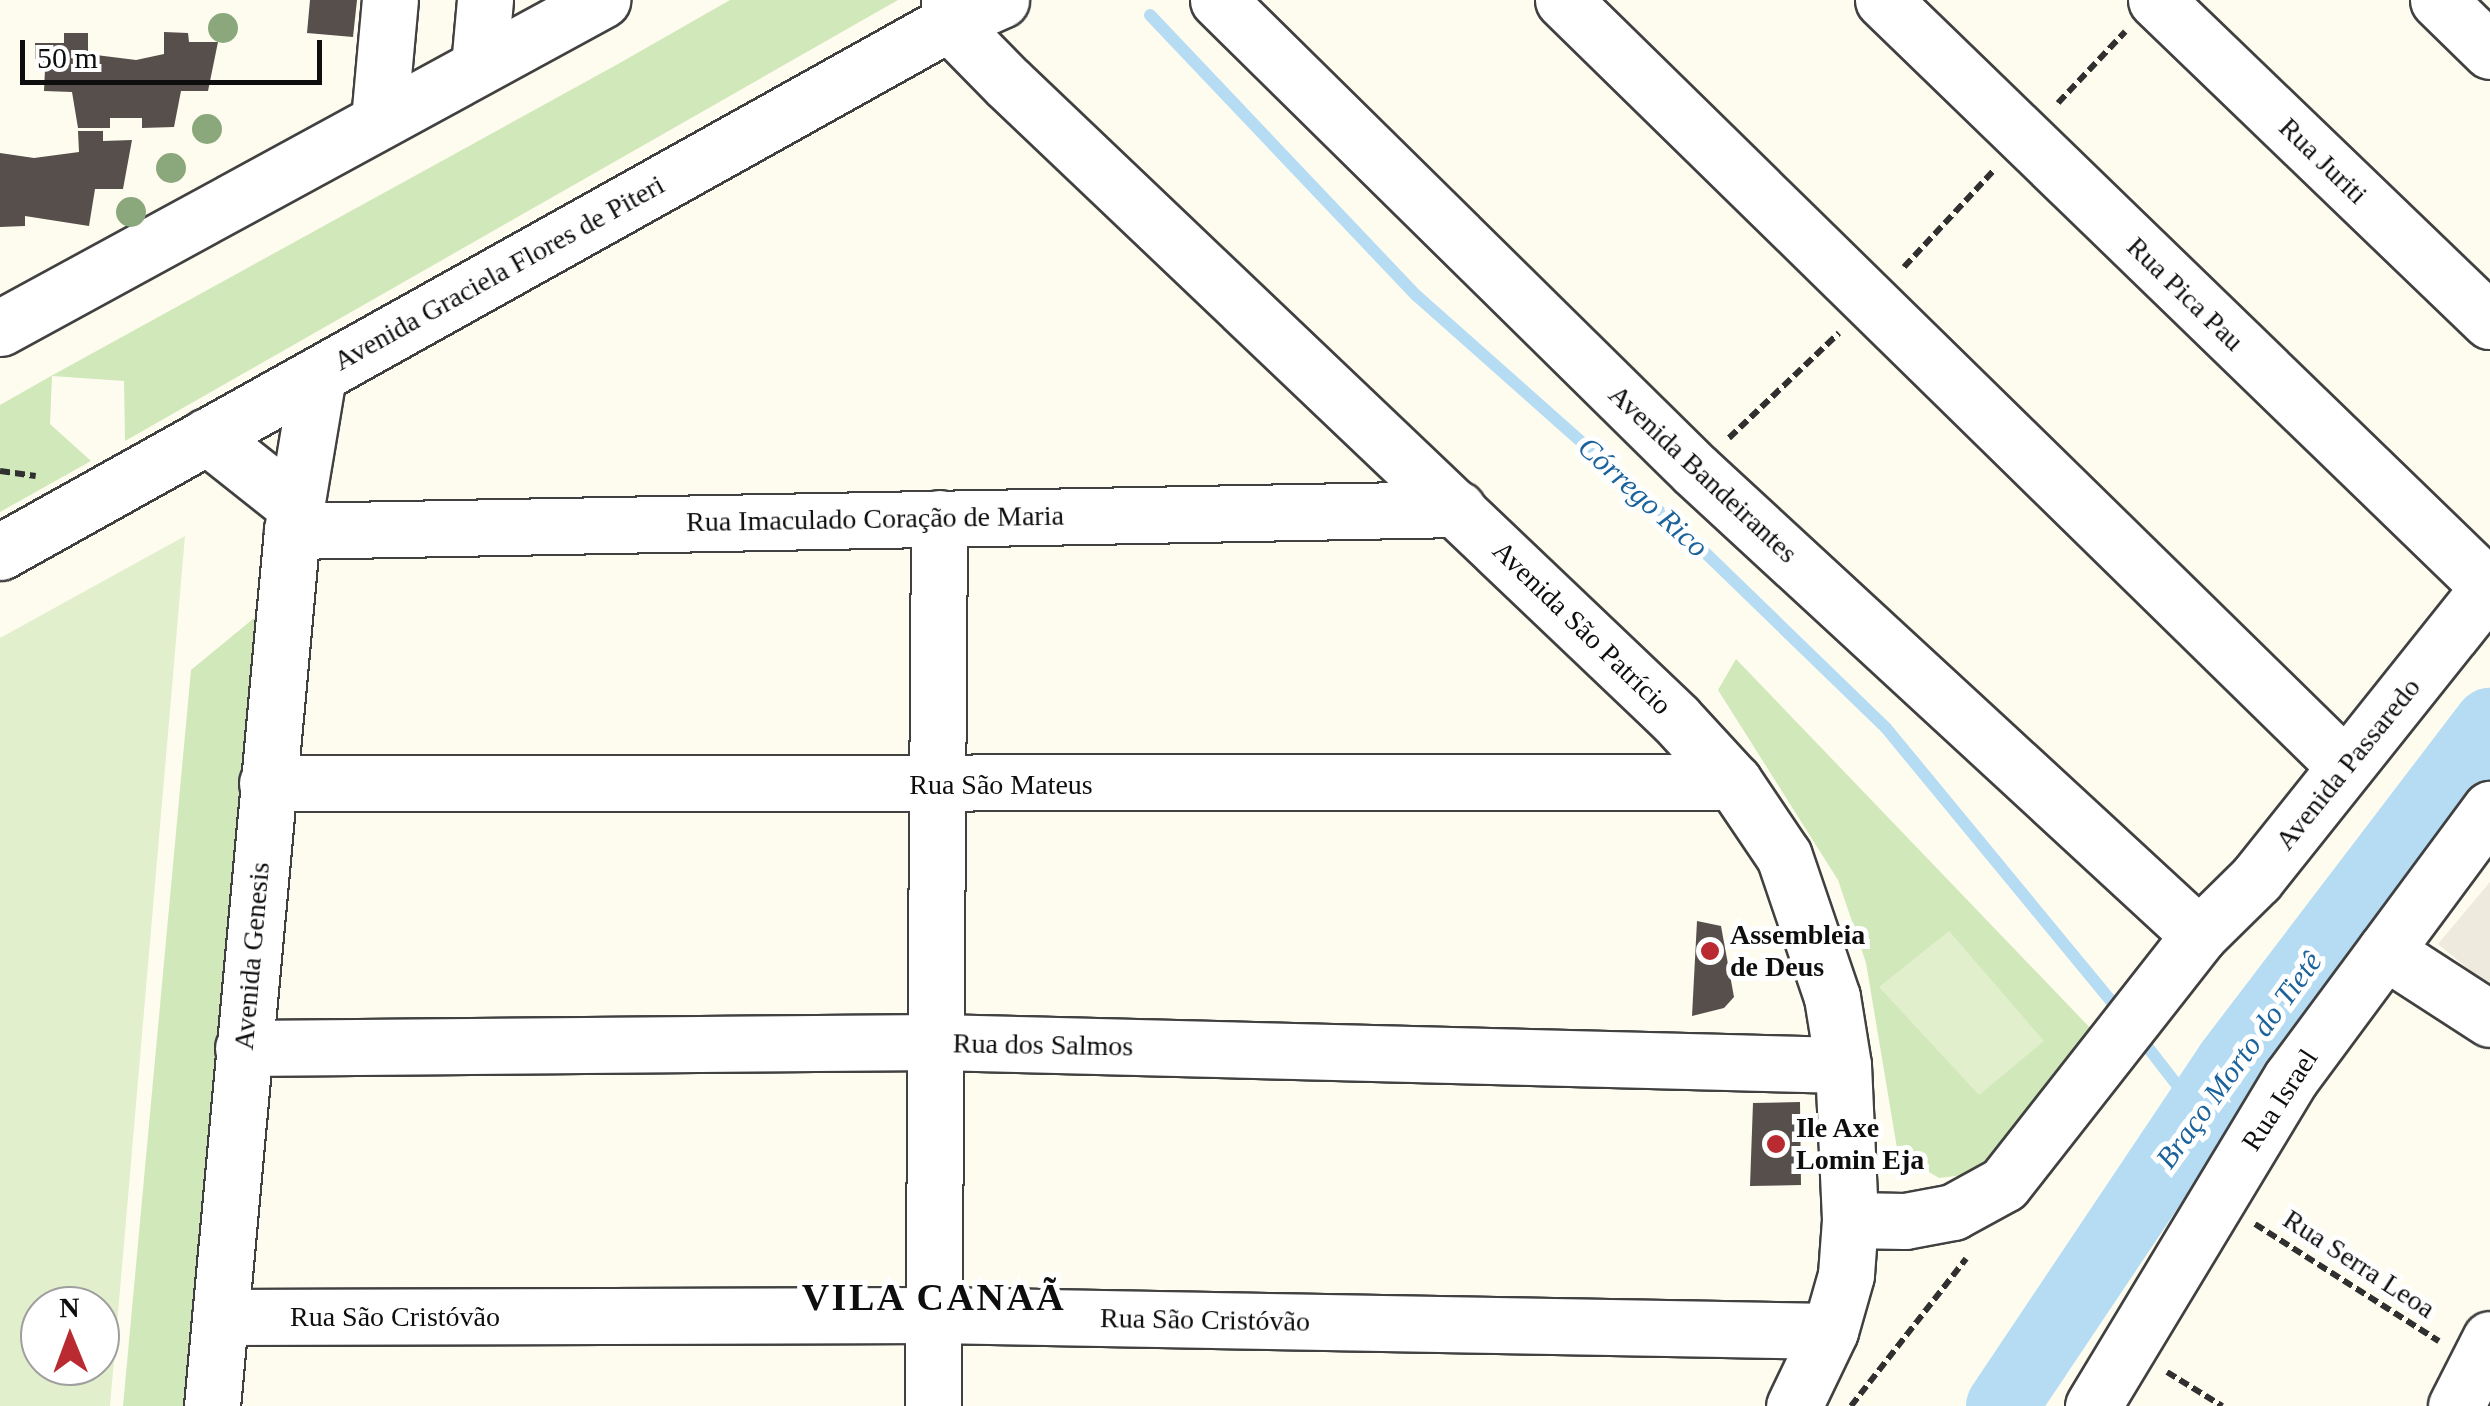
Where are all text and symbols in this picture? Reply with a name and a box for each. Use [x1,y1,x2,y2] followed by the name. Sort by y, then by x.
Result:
[25,20,328,82] scale bar
[37,41,98,74] text: 50 m
[2272,111,2374,211] street label: Rua Juriti
[328,168,670,378] street label: Avenida Graciela Flores de Piteri
[2120,230,2250,358] street label: Rua Pica Pau
[1602,378,1804,570] street label: Avenida Bandeirantes
[1570,429,1716,565] water label: Córrego Rico
[686,499,1064,539] street label: Rua Imaculado Coração de Maria
[1485,534,1679,722] street label: Avenida São Patrício
[2268,671,2428,857] street label: Avenida Passaredo
[909,768,1093,802] street label: Rua São Mateus
[227,861,277,1051] street label: Avenida Genesis
[1730,918,1865,984] place label: Assembleia de Deus
[1699,940,1721,962] marker: Assembleia de Deus
[2148,945,2330,1175] water label: Braço Morto do Tietê
[952,1027,1134,1063] street label: Rua dos Salmos
[2235,1043,2325,1157] street label: Rua Israel
[1796,1111,1924,1177] place label: Ile Axe Lomin Eja
[1765,1133,1787,1155] marker: Ile Axe Lomin Eja
[2277,1202,2441,1326] street label: Rua Serra Leoa
[801,1275,1067,1321] district label: VILA CANAÃ
[20,1286,120,1386] north arrow
[59,1292,80,1323] text: N
[290,1300,500,1334] street label: Rua São Cristóvão
[1100,1301,1310,1339] street label: Rua São Cristóvão

